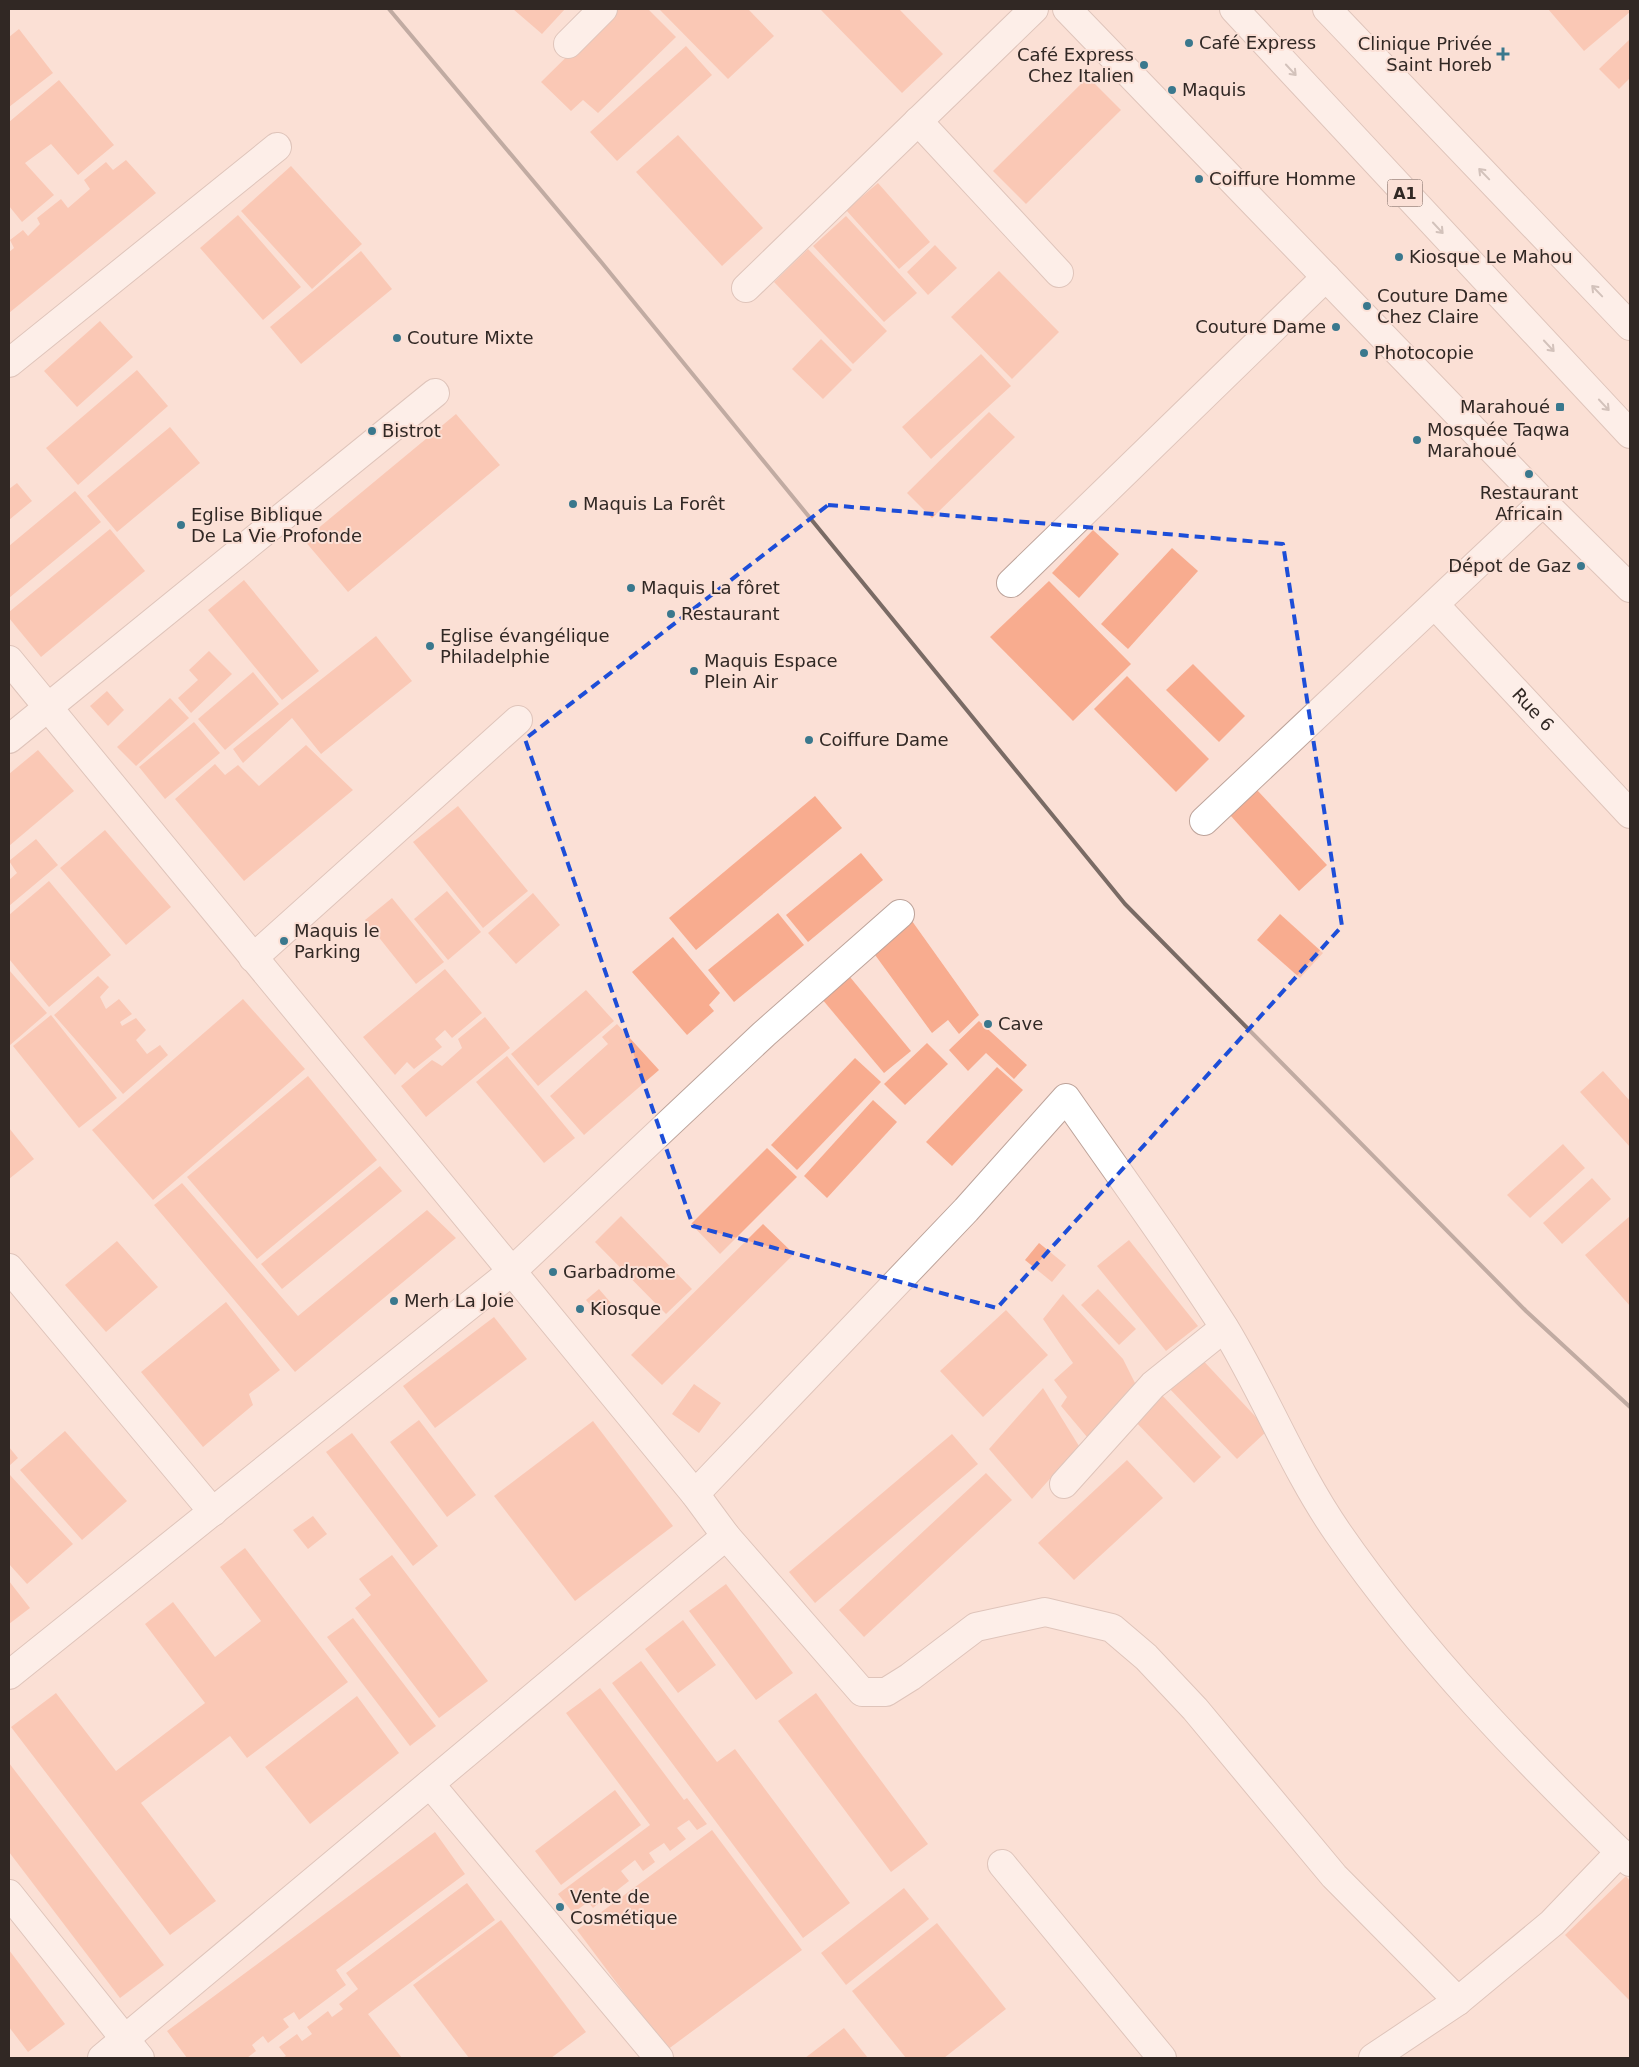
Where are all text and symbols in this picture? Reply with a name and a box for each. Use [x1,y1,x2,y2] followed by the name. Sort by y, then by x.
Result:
[1199,32,1316,53] place label: Café Express
[1358,33,1492,75] place label: Clinique Privée Saint Horeb
[1183,37,1195,49] marker: Café Express
[1017,44,1134,86] place label: Café Express Chez Italien
[1496,47,1510,61] marker: Clinique Privée Saint Horeb
[1138,59,1150,71] marker: Café Express Chez Italien
[1285,64,1297,77] one-way arrow
[1182,79,1246,100] place label: Maquis
[1166,84,1178,96] marker: Maquis
[1478,167,1490,180] one-way arrow
[1209,168,1356,189] place label: Coiffure Homme
[1193,173,1205,185] marker: Coiffure Homme
[1388,180,1422,207] road number: A1
[1432,221,1444,234] one-way arrow
[1409,246,1573,267] place label: Kiosque Le Mahou
[1393,251,1405,263] marker: Kiosque Le Mahou
[1377,285,1508,327] place label: Couture Dame Chez Claire
[1591,285,1603,297] one-way arrow
[1361,300,1373,312] marker: Couture Dame Chez Claire
[1195,316,1326,337] place label: Couture Dame
[1330,321,1342,333] marker: Couture Dame
[407,327,534,348] place label: Couture Mixte
[391,332,403,344] marker: Couture Mixte
[1543,340,1555,353] one-way arrow
[1374,342,1474,363] place label: Photocopie
[1358,347,1370,359] marker: Photocopie
[1460,396,1550,417] place label: Marahoué
[1598,399,1610,412] one-way arrow
[1554,401,1566,413] marker: Marahoué
[1427,419,1570,461] place label: Mosquée Taqwa Marahoué
[382,420,441,441] place label: Bistrot
[366,425,378,437] marker: Bistrot
[1411,434,1423,446] marker: Mosquée Taqwa Marahoué
[1523,468,1535,480] marker: Restaurant Africain
[1480,482,1578,524] place label: Restaurant Africain
[583,493,725,514] place label: Maquis La Forêt
[567,498,579,510] marker: Maquis La Forêt
[191,504,362,546] place label: Eglise Biblique De La Vie Profonde
[175,519,187,531] marker: Eglise Biblique De La Vie Profonde
[1448,555,1571,576] place label: Dépot de Gaz
[1575,560,1587,572] marker: Dépot de Gaz
[641,577,780,598] place label: Maquis La fôret
[625,582,637,594] marker: Maquis La fôret
[681,603,780,624] place label: Restaurant
[665,608,677,620] marker: Restaurant
[440,625,610,667] place label: Eglise évangélique Philadelphie
[424,640,436,652] marker: Eglise évangélique Philadelphie
[704,650,838,692] place label: Maquis Espace Plein Air
[688,665,700,677] marker: Maquis Espace Plein Air
[1508,684,1558,735] street label: Rue 6
[819,729,949,750] place label: Coiffure Dame
[803,734,815,746] marker: Coiffure Dame
[294,920,380,962] place label: Maquis le Parking
[278,935,290,947] marker: Maquis le Parking
[998,1013,1043,1034] place label: Cave
[982,1018,994,1030] marker: Cave
[563,1261,676,1282] place label: Garbadrome
[547,1266,559,1278] marker: Garbadrome
[404,1290,514,1311] place label: Merh La Joie
[388,1295,400,1307] marker: Merh La Joie
[590,1298,661,1319] place label: Kiosque
[574,1303,586,1315] marker: Kiosque
[570,1886,678,1928] place label: Vente de Cosmétique
[554,1901,566,1913] marker: Vente de Cosmétique

